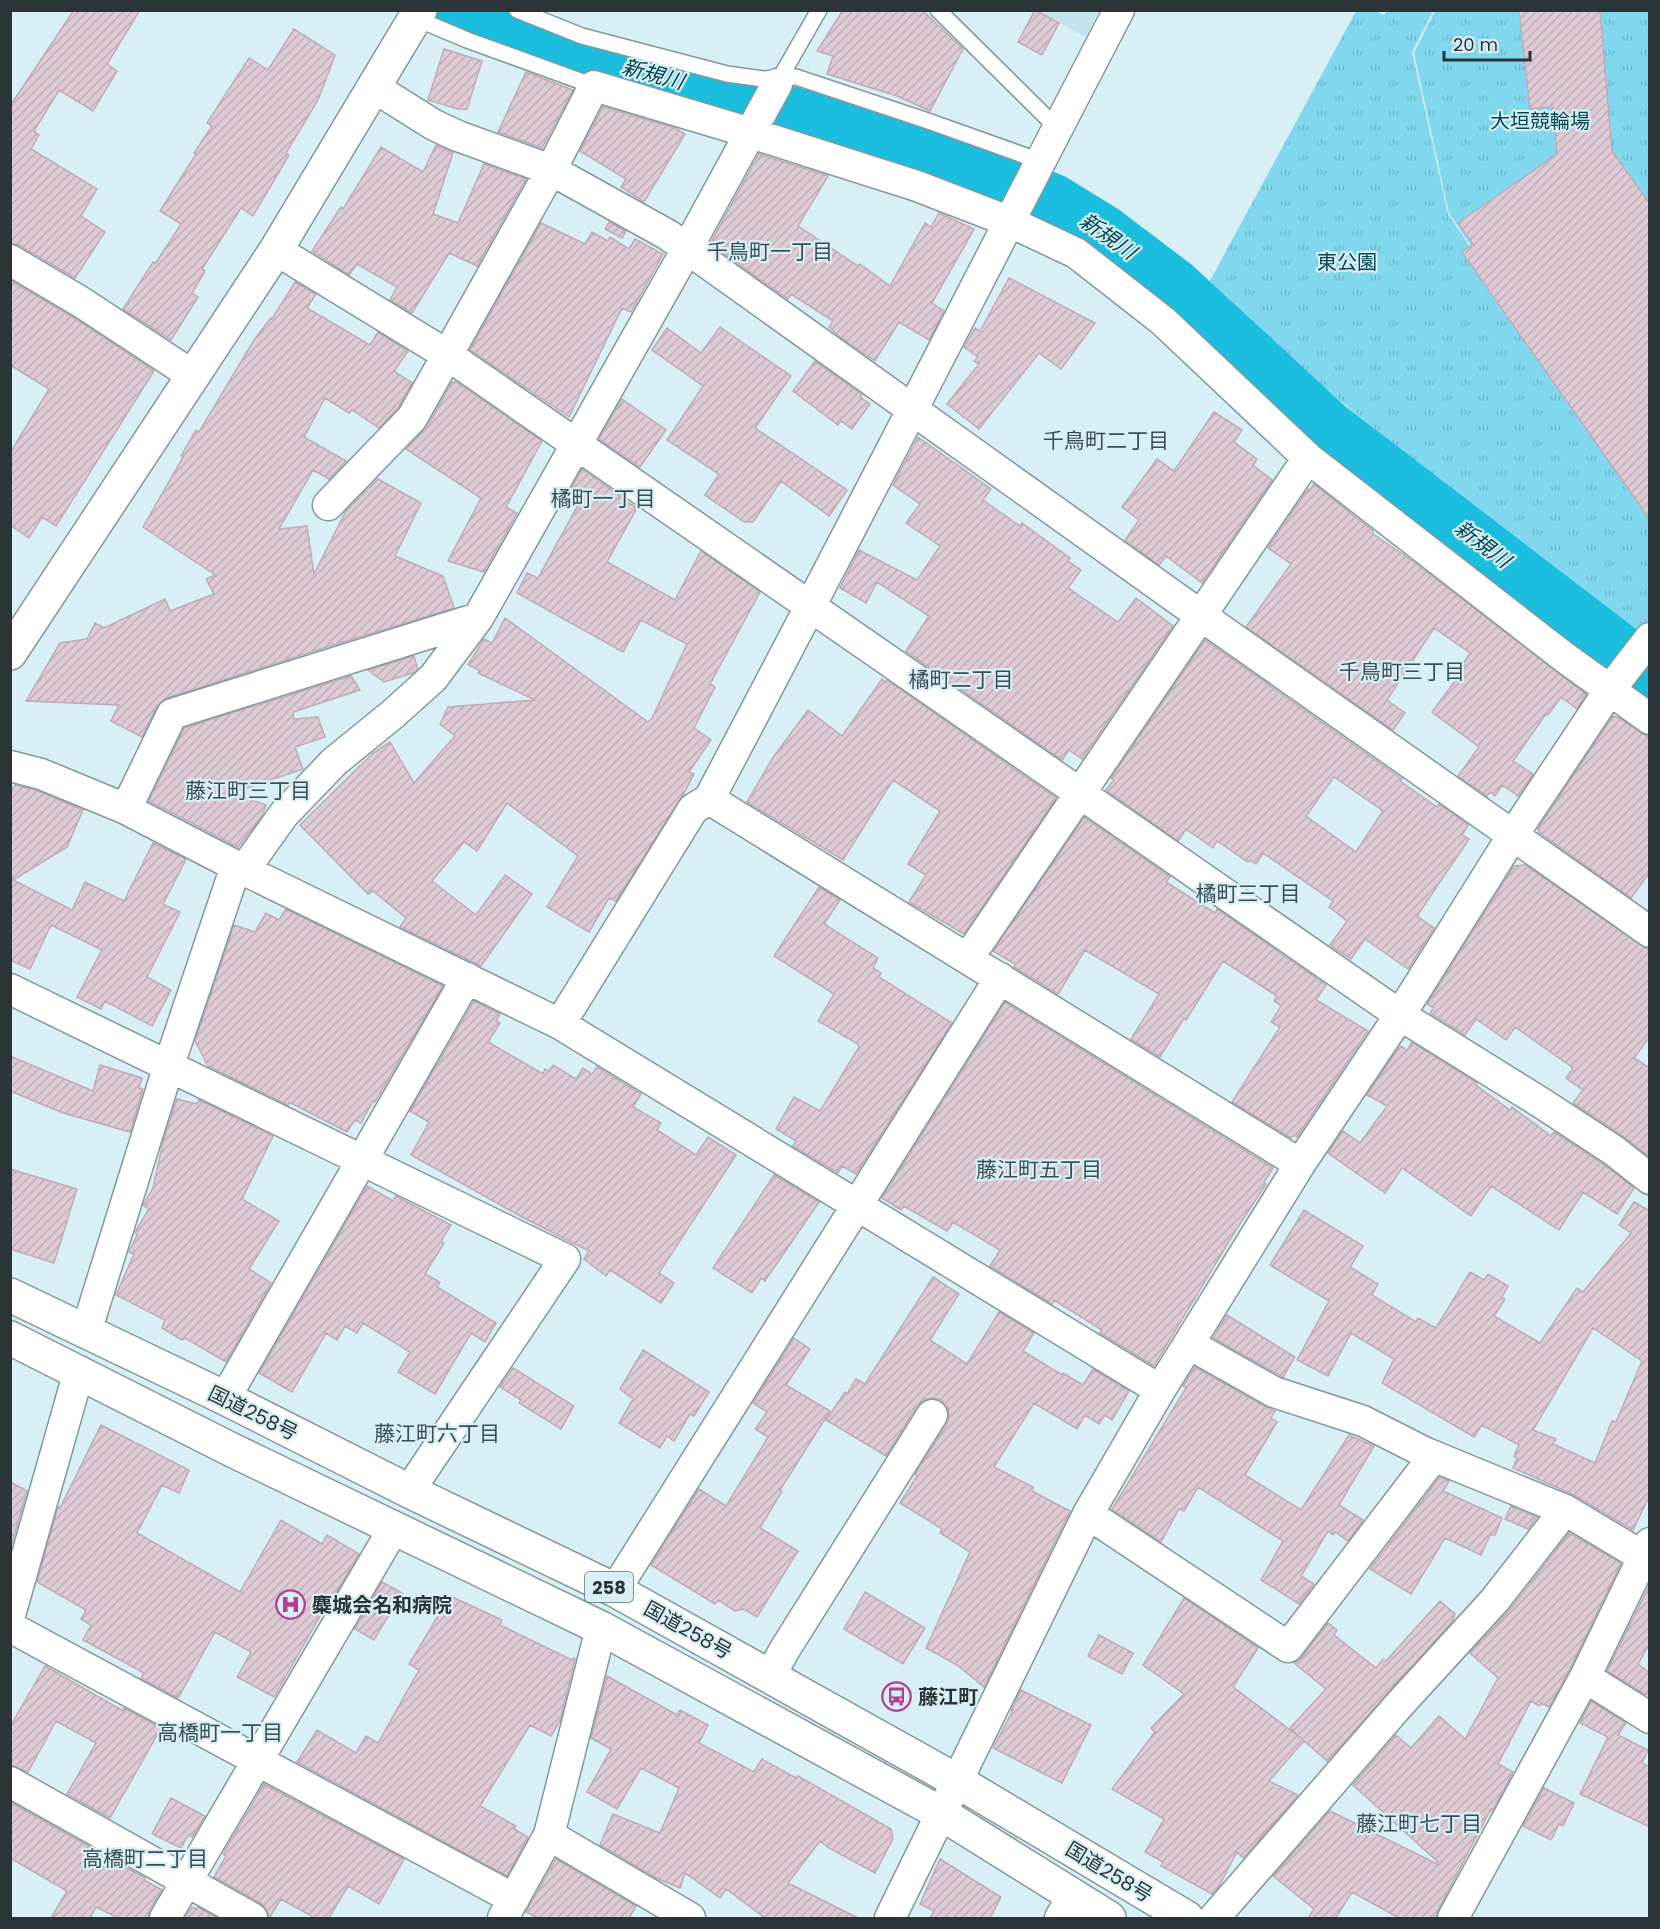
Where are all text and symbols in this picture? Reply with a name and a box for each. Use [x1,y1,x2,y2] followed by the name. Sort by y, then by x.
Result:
[1444,24,1530,62] scale bar
[1453,32,1498,57] text: 20 m
[619,52,689,97] water label: 新規川
[1490,107,1590,135] park label: 大垣競輪場
[1074,206,1144,267] water label: 新規川
[707,237,833,266] district label: 千鳥町一丁目
[1317,248,1377,276] park label: 東公園
[1043,426,1169,455] district label: 千鳥町二丁目
[551,484,656,513] district label: 橘町一丁目
[1449,513,1518,576] water label: 新規川
[1339,657,1465,686] district label: 千鳥町三丁目
[909,665,1014,694] district label: 橘町二丁目
[185,776,311,805] district label: 藤江町三丁目
[1196,879,1301,908] district label: 橘町三丁目
[976,1155,1102,1184] district label: 藤江町五丁目
[203,1379,303,1447] street label: 国道258号
[374,1419,500,1448] district label: 藤江町六丁目
[585,1572,633,1602] road number: 258
[275,1589,307,1621] hospital icon: 麋城会名和病院
[312,1591,452,1619] place label: 麋城会名和病院
[639,1594,737,1666] street label: 国道258号
[881,1681,913,1713] bus stop icon: 藤江町
[918,1683,978,1711] place label: 藤江町
[157,1718,283,1747] district label: 高橋町一丁目
[1356,1809,1482,1838] district label: 藤江町七丁目
[1060,1835,1158,1909] street label: 国道258号
[82,1844,208,1873] district label: 高橋町二丁目

